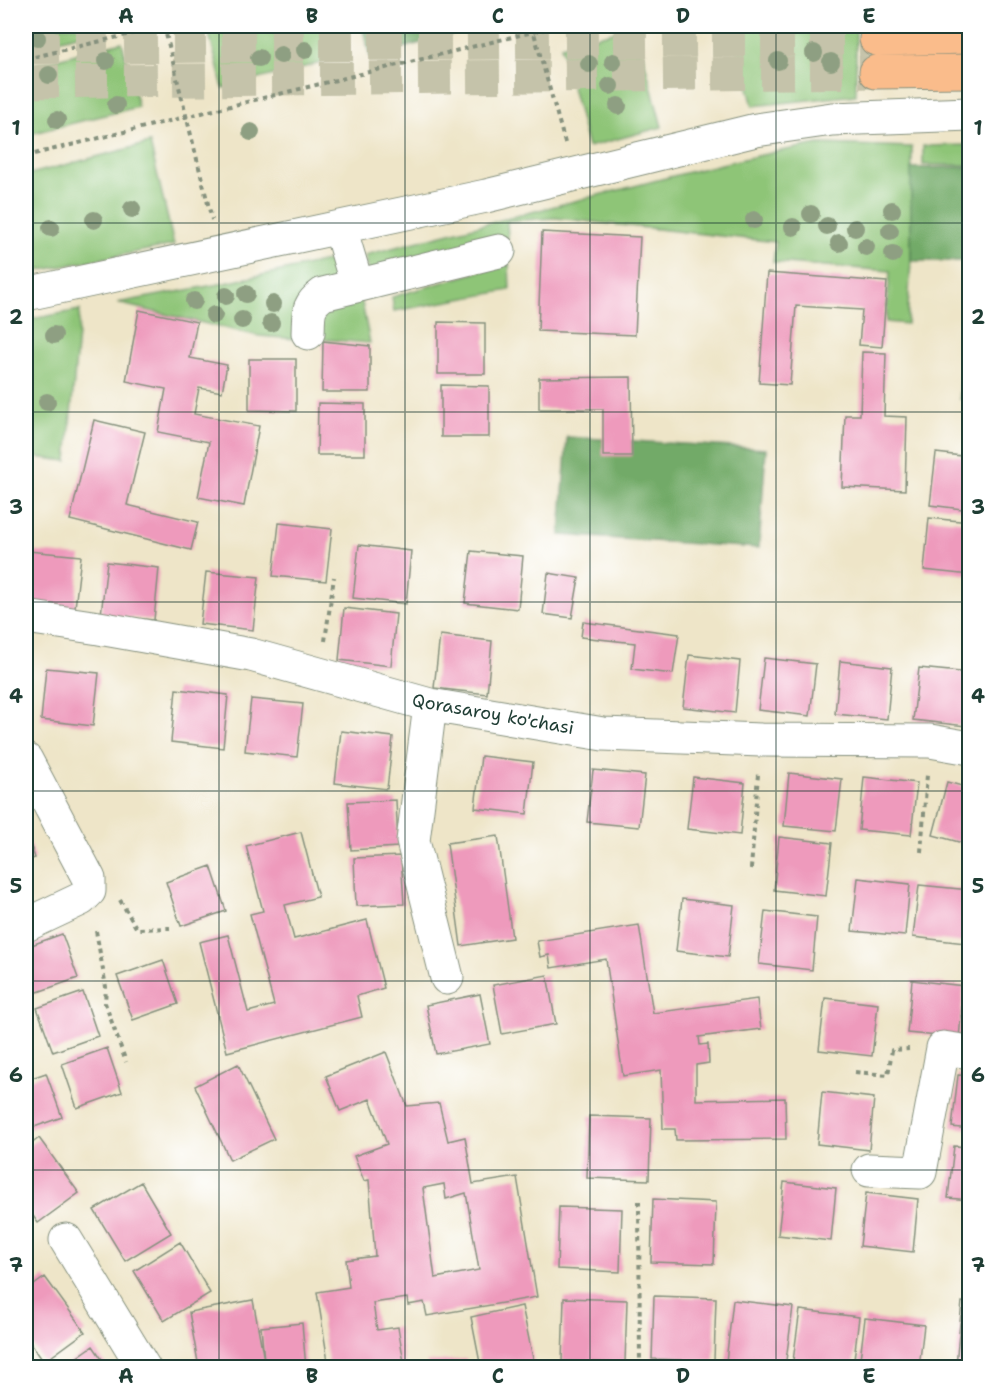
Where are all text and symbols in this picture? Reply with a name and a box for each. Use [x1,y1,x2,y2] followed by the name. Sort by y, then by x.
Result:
[118,3,134,29] text: A
[306,3,318,29] text: B
[492,3,504,29] text: C
[676,3,690,29] text: D
[862,3,876,29] text: E
[11,115,21,141] text: 1
[973,115,983,141] text: 1
[9,304,23,330] text: 2
[971,304,985,330] text: 2
[9,494,23,520] text: 3
[971,494,985,520] text: 3
[9,683,23,709] text: 4
[971,683,985,709] text: 4
[410,688,576,740] street label: Qorasaroy ko'chasi
[10,873,22,899] text: 5
[972,873,984,899] text: 5
[9,1062,23,1088] text: 6
[971,1062,985,1088] text: 6
[9,1252,23,1278] text: 7
[971,1252,985,1278] text: 7
[118,1363,134,1389] text: A
[306,1363,318,1389] text: B
[492,1363,504,1389] text: C
[676,1363,690,1389] text: D
[862,1363,876,1389] text: E

